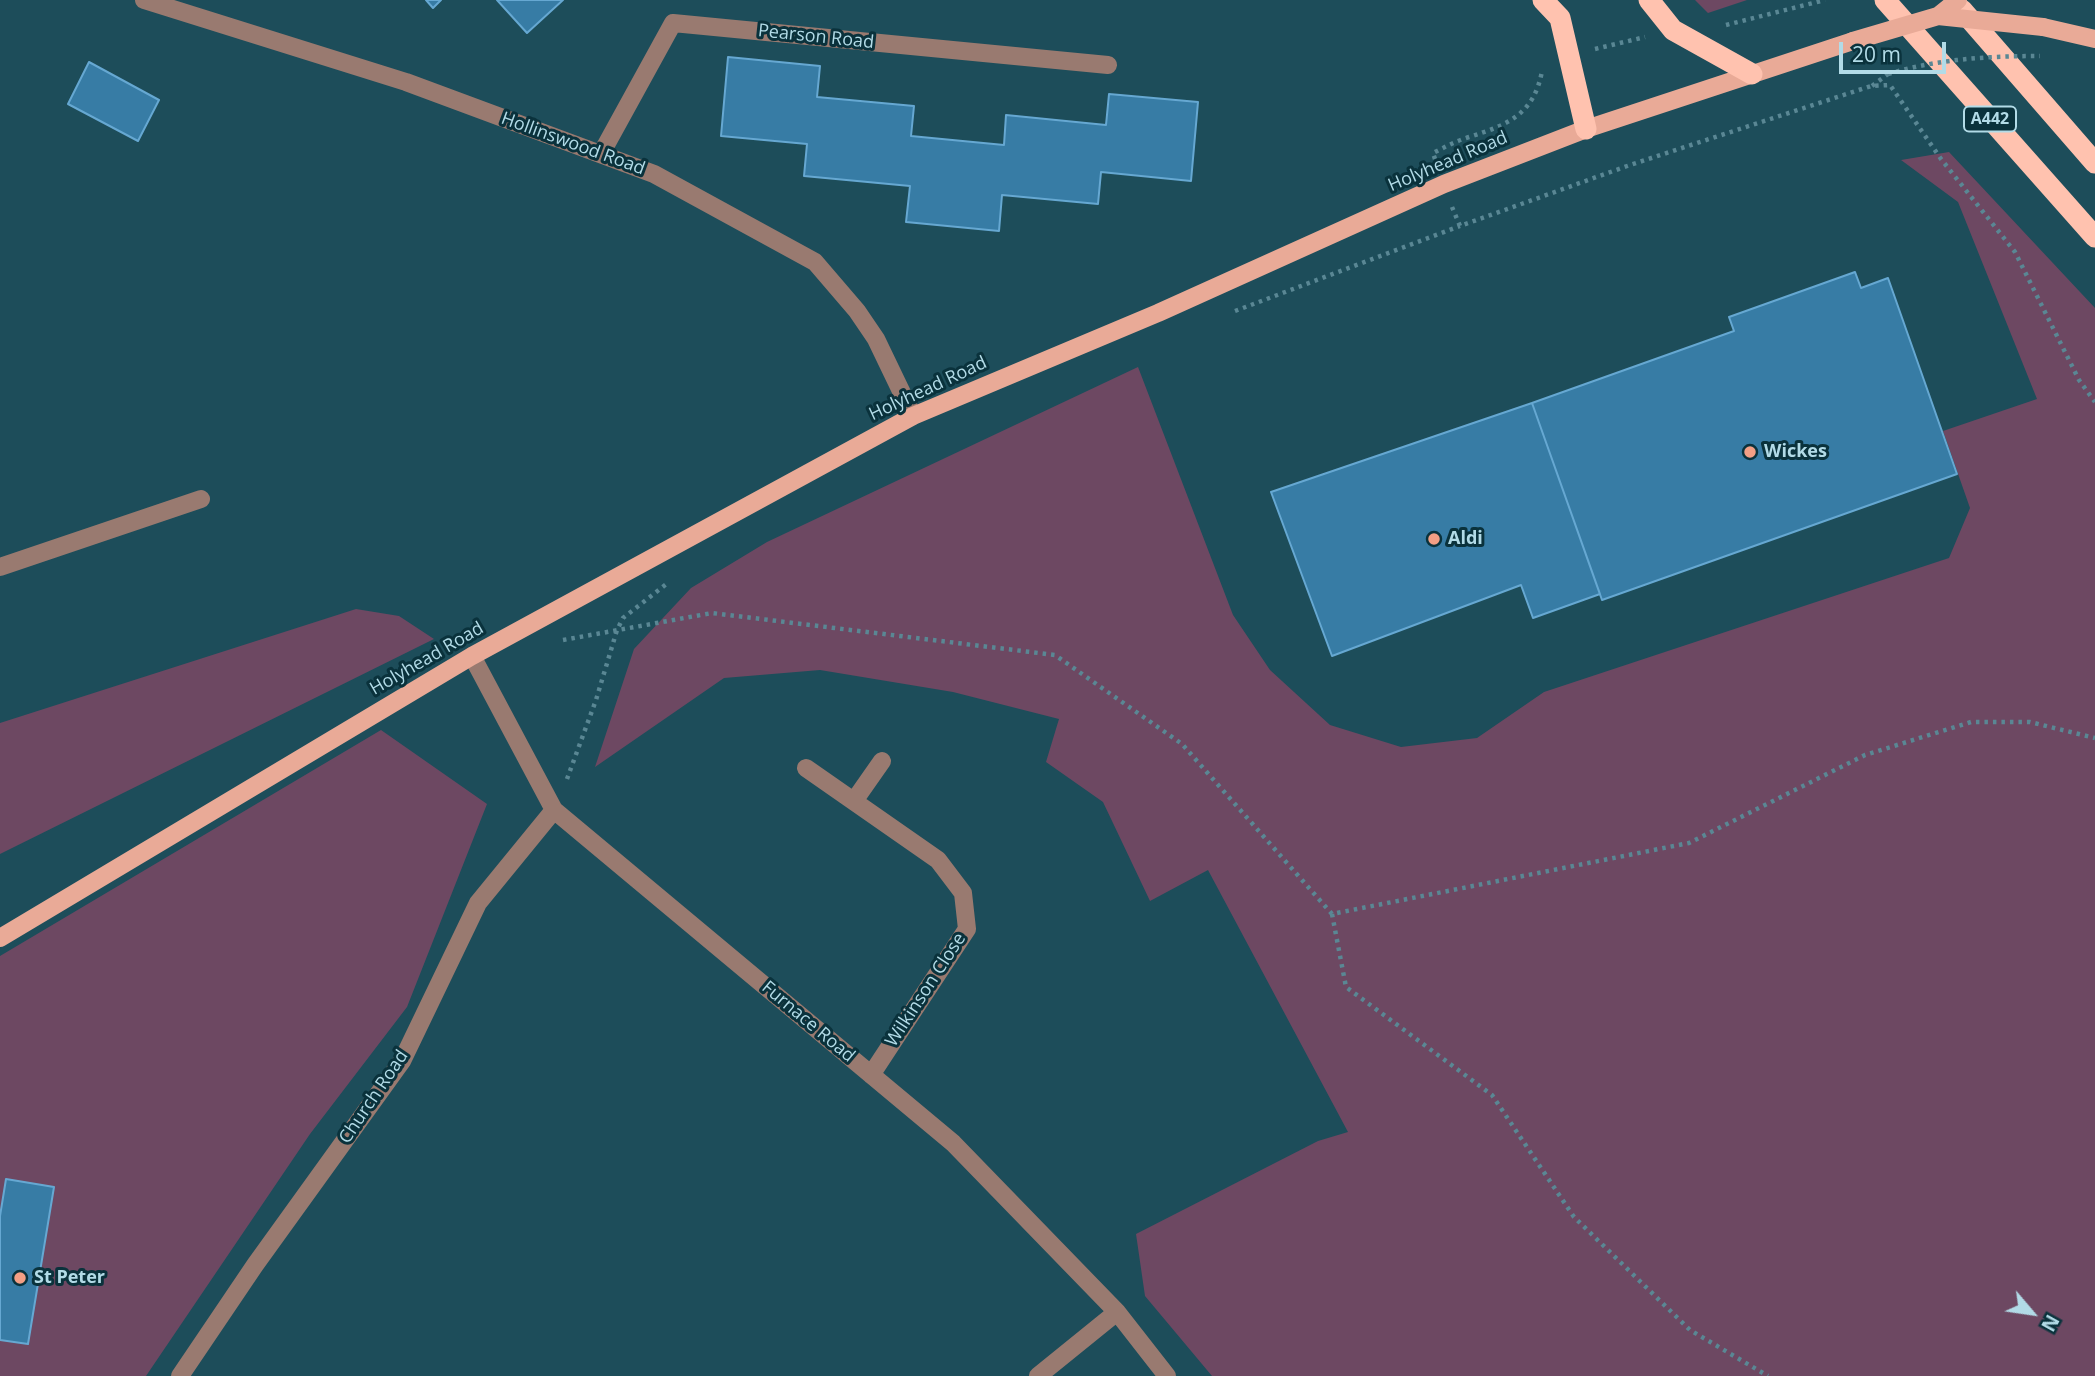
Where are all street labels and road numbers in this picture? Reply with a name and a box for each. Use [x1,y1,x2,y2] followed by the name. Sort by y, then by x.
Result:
[757,20,875,54] street label: Pearson Road
[1964,106,2016,132] road number: A442
[498,108,648,180] street label: Hollinswood Road
[1385,127,1511,197] street label: Holyhead Road
[866,352,990,426] street label: Holyhead Road
[366,618,488,700] street label: Holyhead Road
[881,929,971,1051] street label: Wilkinson Close
[757,977,859,1067] street label: Furnace Road
[335,1046,413,1148] street label: Church Road

